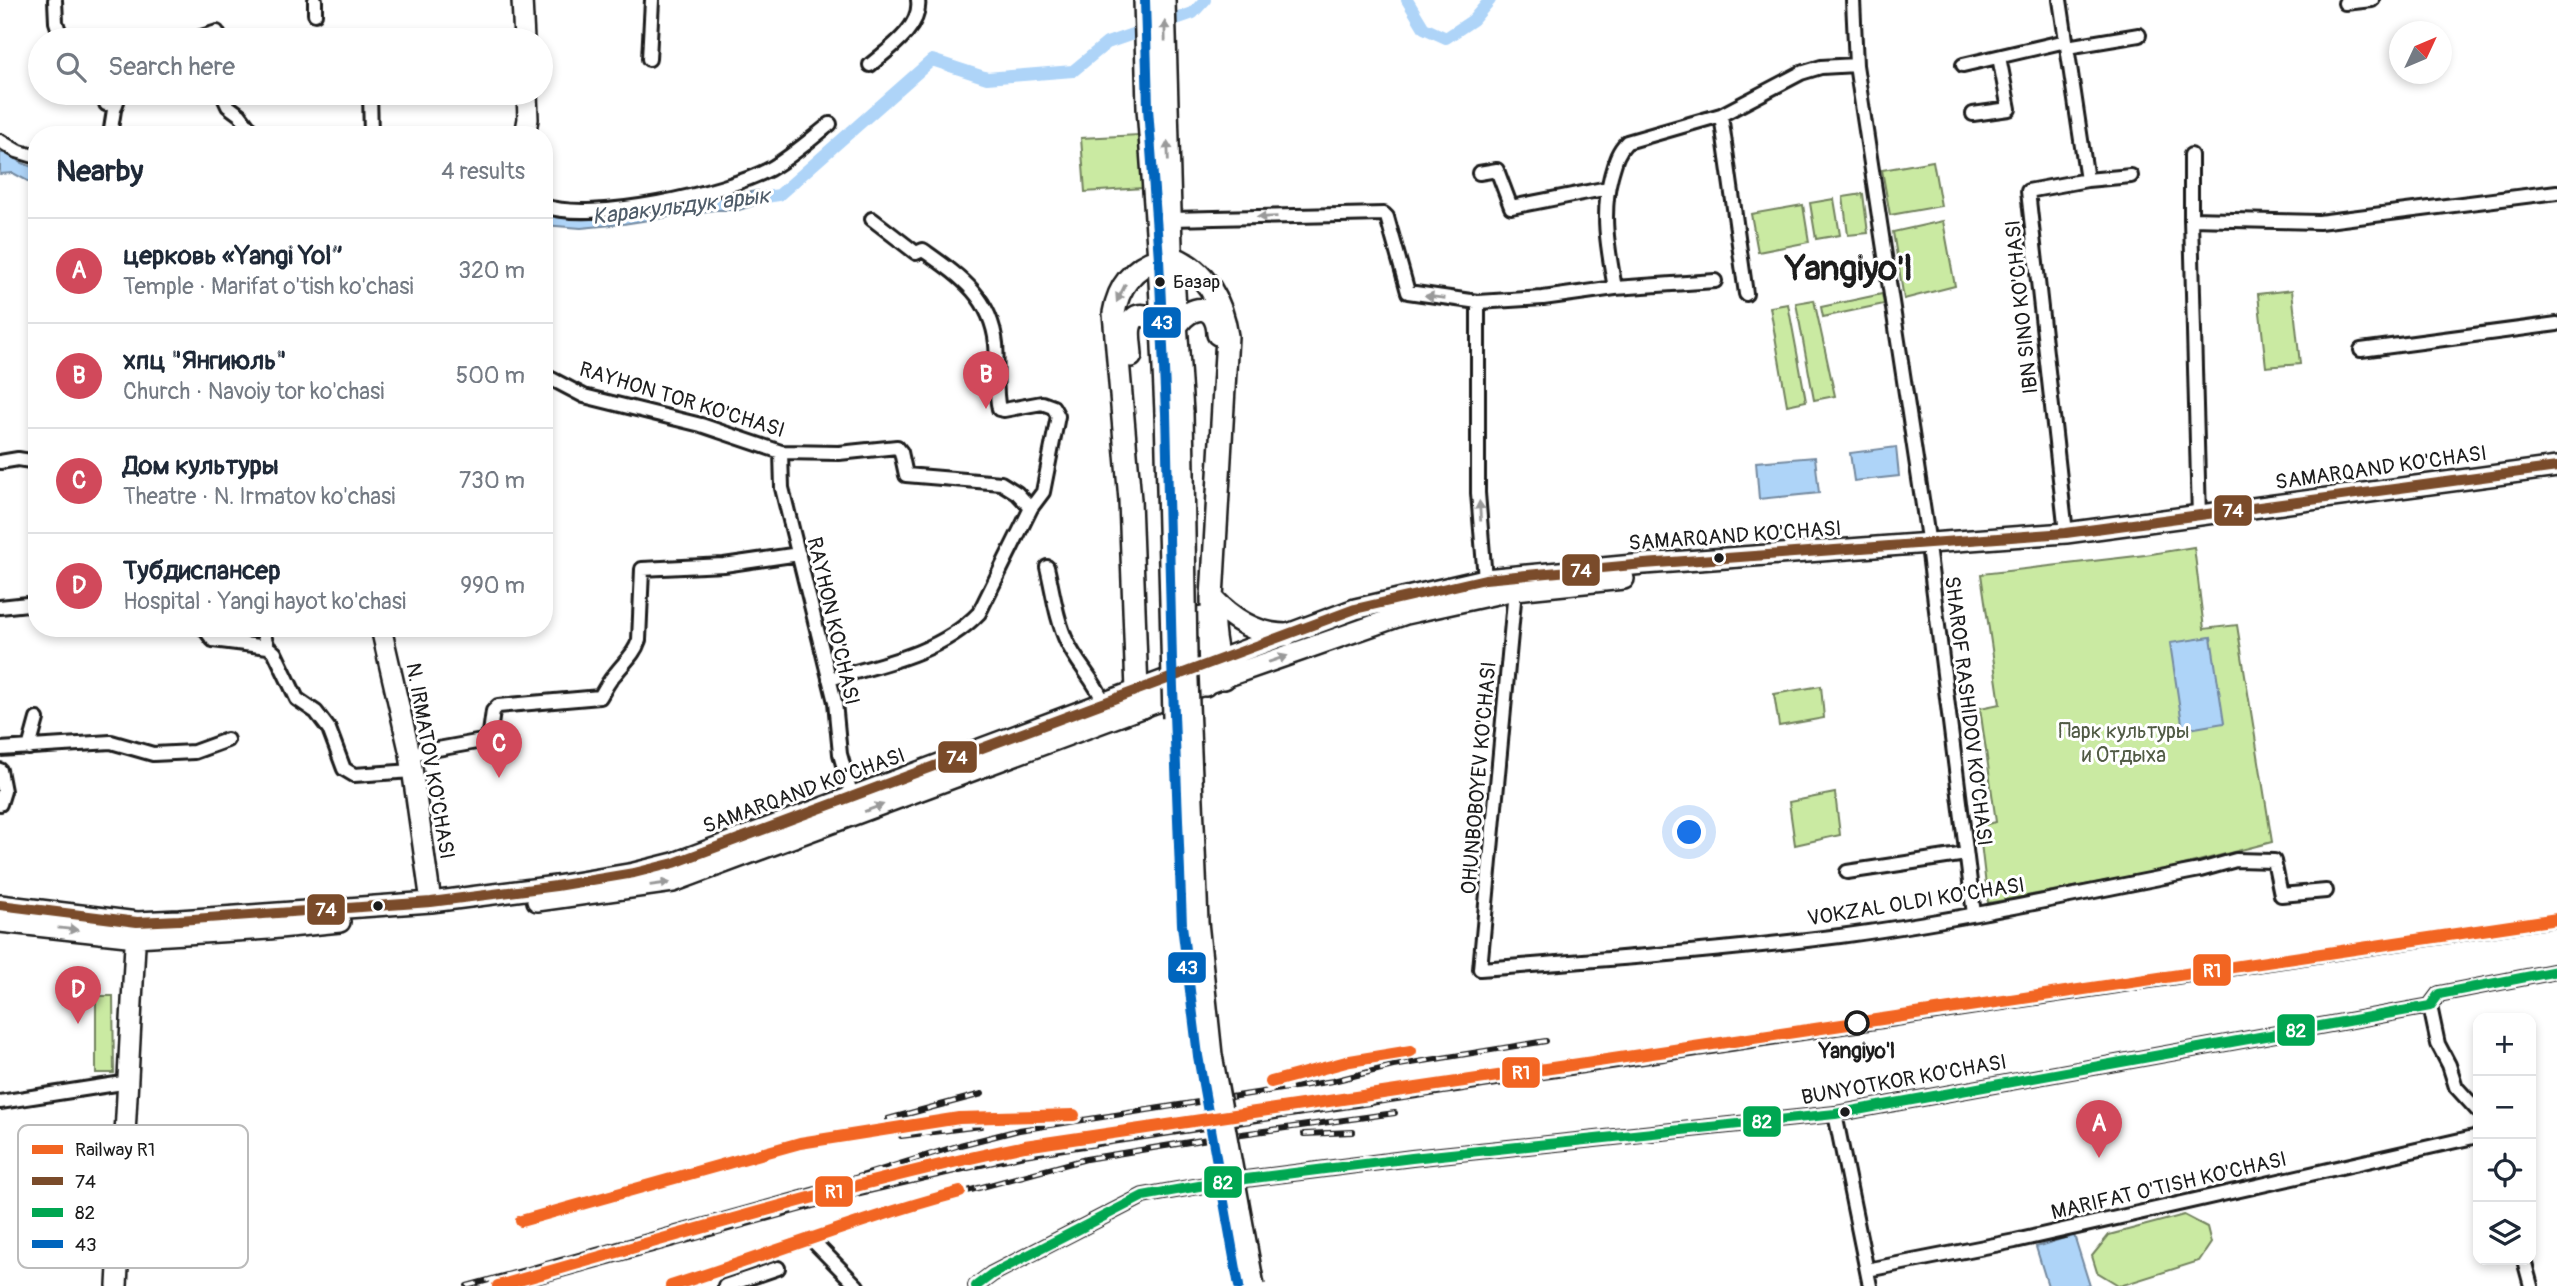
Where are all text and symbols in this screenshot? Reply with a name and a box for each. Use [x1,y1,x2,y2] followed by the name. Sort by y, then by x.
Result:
[1159,20,1171,42] one-way arrow
[2389,21,2452,84] north arrow
[28,28,553,105] search box
[52,48,90,86] icon: search
[108,51,235,83] text: Search here
[1163,140,1174,162] one-way arrow
[56,153,143,190] text: Nearby
[441,157,525,186] text: 4 results
[591,180,773,231] water label: Каракульдук арык
[1256,211,1278,223] one-way arrow
[1999,219,2045,395] street label: IBN SINO KO'CHASI
[123,240,343,272] text: церковь «Yangi Yol”
[1784,247,1912,291] district label: Yangiyo'l
[72,256,86,285] text: A
[458,256,525,285] text: 320 m
[1173,270,1220,294] place label: Базар
[123,272,414,301] text: Temple · Marifat o'tish ko'chasi
[1153,275,1167,289] marker: Базар
[1115,283,1127,303] one-way arrow
[1424,292,1446,303] one-way arrow
[1142,306,1182,339] line badge: 43
[1151,311,1173,335] text: 43
[123,345,287,377] text: хпц "Янгиюль"
[963,351,1009,409] pin: B
[576,356,788,444] street label: RAYHON TOR KO'CHASI
[72,361,86,390] text: B
[456,361,525,390] text: 500 m
[123,377,384,406] text: Church · Navoiy tor ko'chasi
[2273,440,2489,496] street label: SAMARQAND KO'CHASI
[123,450,279,482] text: Дом культуры
[72,466,86,495] text: C
[459,466,525,495] text: 730 m
[123,482,395,511] text: Theatre · N. Irmatov ko'chasi
[2213,494,2253,527] line badge: 74
[1474,499,1485,521] one-way arrow
[2222,499,2244,523] text: 74
[1628,515,1842,557] street label: SAMARQAND KO'CHASI
[801,534,865,708] street label: RAYHON KO'CHASI
[1712,551,1726,565] unlabelled marker
[1561,553,1601,587] line badge: 74
[123,555,280,587] text: Тубдиспансер
[1570,559,1592,583] text: 74
[72,571,86,600] text: D
[460,571,525,600] text: 990 m
[1938,574,1998,848] street label: SHAROF RASHIDOV KO’CHASI
[123,587,406,616] text: Hospital · Yangi hayot ko'chasi
[1268,653,1289,664] one-way arrow
[1455,660,1503,896] street label: OHUNBOBOYEV KO'CHASI
[399,661,461,861] street label: N. IRMATOV KO'CHASI
[2058,718,2190,769] park label: Парк культуры и Отдыха
[476,720,522,778] pin: C
[937,740,978,774] line badge: 74
[699,742,909,840] street label: SAMARQAND KO'CHASI
[946,746,968,770] text: 74
[863,803,884,814] one-way arrow
[1672,815,1706,849] your location
[1805,871,2027,933] street label: VOKZAL OLDI KO'CHASI
[649,878,671,889] one-way arrow
[306,893,346,926] line badge: 74
[315,898,337,922] text: 74
[371,899,385,913] unlabelled marker
[57,924,79,935] one-way arrow
[1167,951,1207,984] line badge: 43
[2192,953,2232,987] line badge: R1
[1176,956,1198,980] text: 43
[2203,959,2221,983] text: R1
[55,966,101,1024] pin: D
[1845,1011,1869,1035] marker: Yangiyo'l
[2276,1013,2316,1047] line badge: 82
[2473,1013,2536,1265] map controls
[2473,1013,2536,1076] button: +
[2286,1019,2306,1043] text: 82
[1818,1038,1895,1065] place label: Yangiyo'l
[1799,1049,2009,1111] street label: BUNYOTKOR KO'CHASI
[1501,1056,1541,1089] line badge: R1
[1512,1061,1530,1085] text: R1
[2473,1076,2536,1139] button: −
[2076,1100,2122,1158] pin: A
[1742,1105,1782,1138] line badge: 82
[1838,1105,1852,1119] unlabelled marker
[1752,1110,1772,1134] text: 82
[18,1125,248,1268] legend
[75,1138,155,1162] text: Railway R1
[2473,1139,2536,1202] button: locate
[2049,1146,2289,1226] street label: MARIFAT O'TISH KO'CHASI
[1203,1165,1243,1199] line badge: 82
[75,1170,96,1194] text: 74
[1213,1171,1233,1195] text: 82
[814,1175,854,1208] line badge: R1
[825,1180,843,1204] text: R1
[75,1201,95,1225] text: 82
[2473,1202,2536,1265] button: layers
[75,1233,97,1257] text: 43

